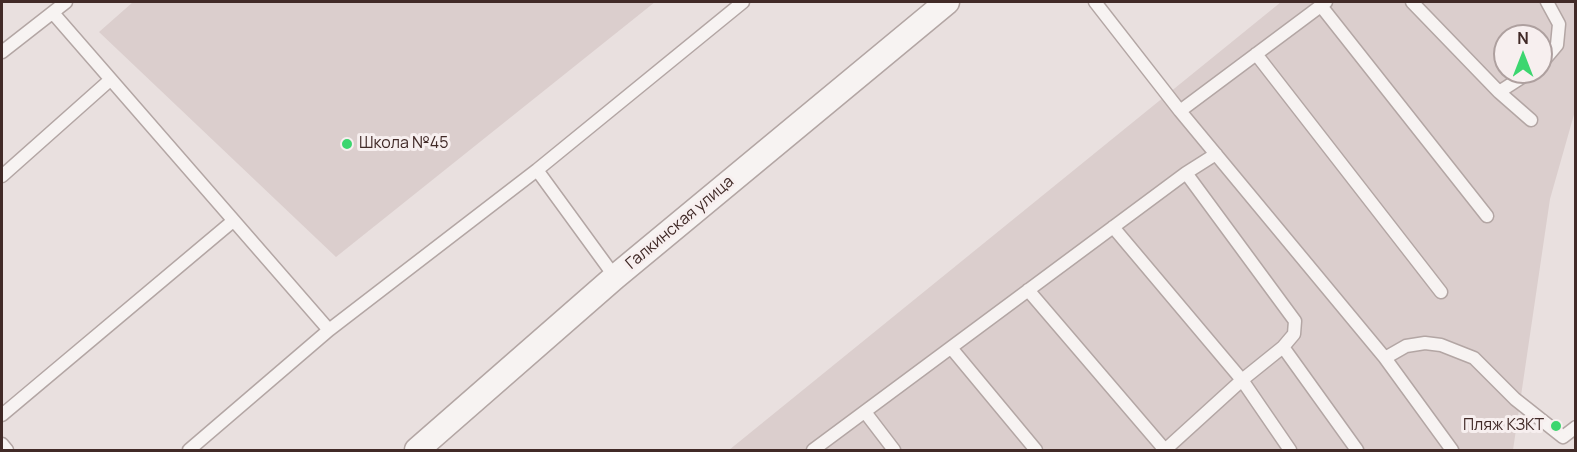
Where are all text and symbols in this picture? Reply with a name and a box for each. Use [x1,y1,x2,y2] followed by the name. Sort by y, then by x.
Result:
[1493,24,1553,84] north arrow
[1517,27,1529,49] text: N
[359,134,448,154] place label: Школа №45
[340,137,354,151] marker: Школа №45
[622,172,738,274] street label: Галкинская улица
[1463,416,1544,436] place label: Пляж КЗКТ
[1549,419,1563,433] marker: Пляж КЗКТ

